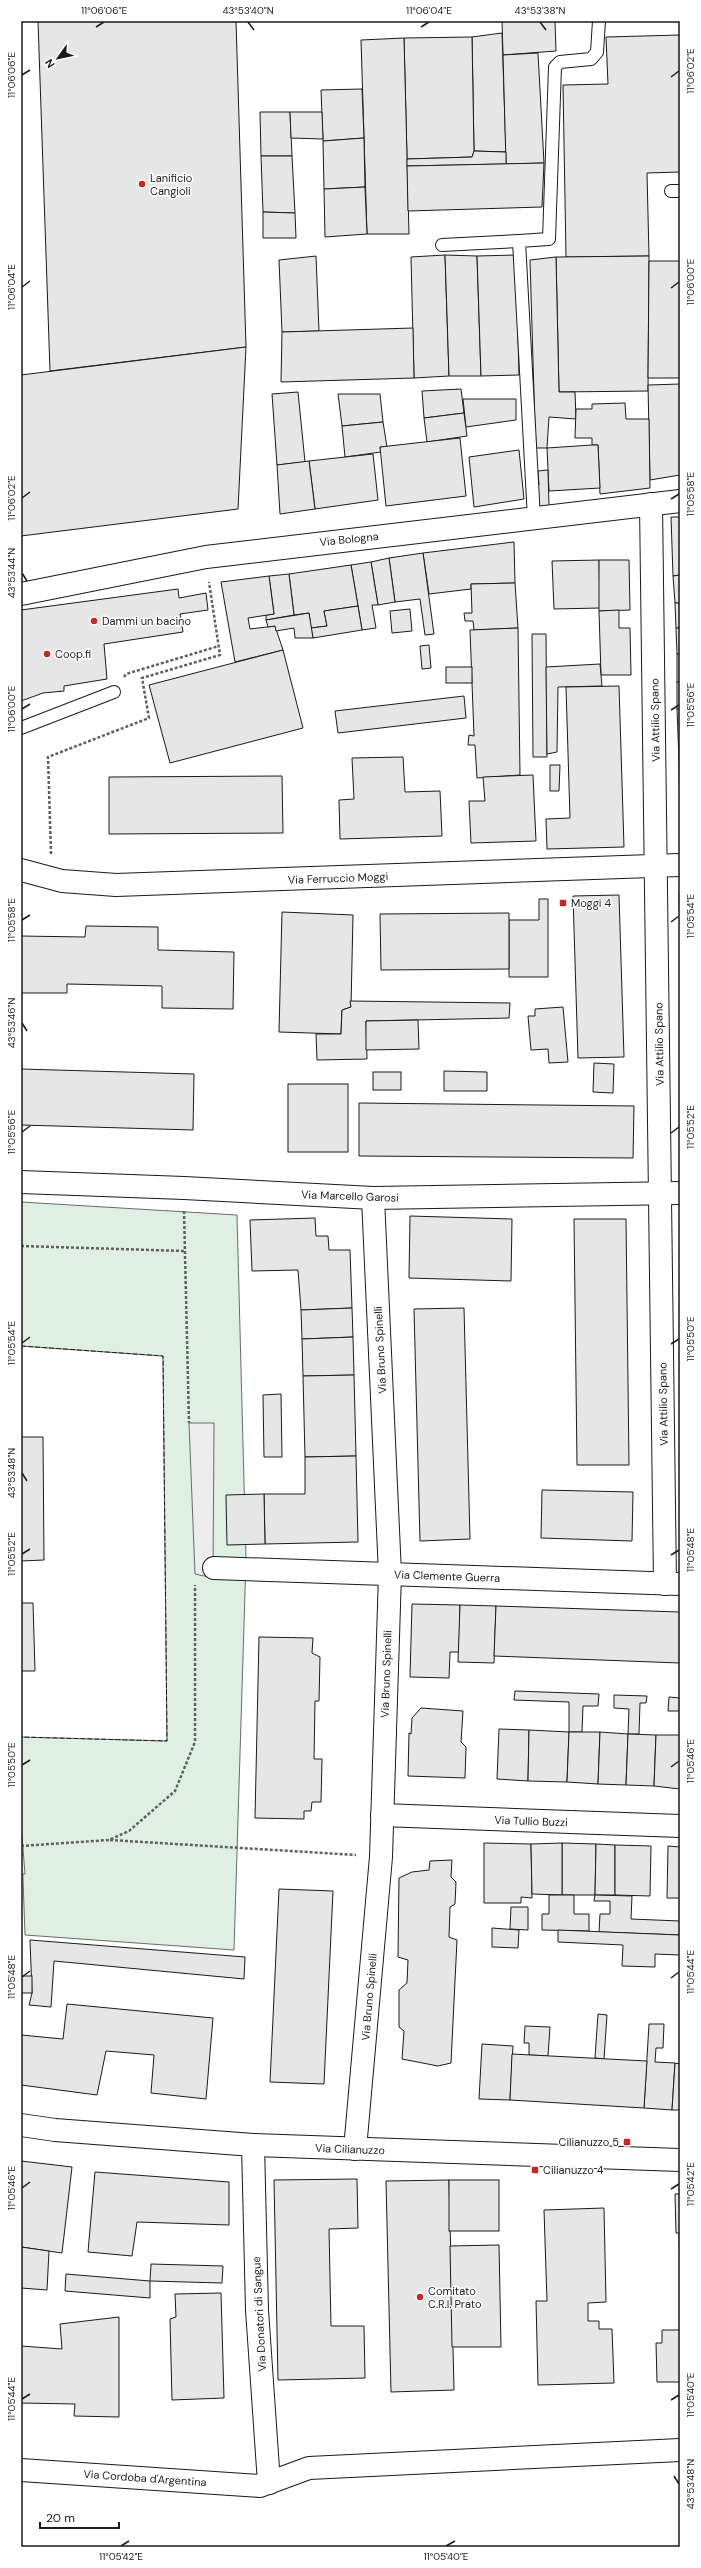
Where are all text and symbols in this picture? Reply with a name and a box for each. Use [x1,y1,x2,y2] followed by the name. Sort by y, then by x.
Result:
[81,4,127,17] text: 11°06'06"E
[222,4,274,17] text: 43°53'40"N
[406,4,452,17] text: 11°06'04"E
[515,4,565,17] text: 43°53'38"N
[38,38,78,78] north arrow
[684,48,697,94] text: 11°06'02"E
[5,52,18,98] text: 11°06'06"E
[42,56,58,71] text: N
[150,171,192,198] place label: Lanificio Cangioli
[137,179,147,189] marker: Lanificio Cangioli
[684,258,697,305] text: 11°06'00"E
[5,264,18,310] text: 11°06'04"E
[684,471,697,516] text: 11°05'58"E
[5,475,18,521] text: 11°06'02"E
[319,529,379,549] street label: Via Bologna
[5,548,18,598] text: 43°53'44"N
[102,614,191,628] place label: Dammi un bacino
[89,616,99,626] marker: Dammi un bacino
[55,647,91,661] place label: Coop.fi
[42,649,52,659] marker: Coop.fi
[647,678,663,762] street label: Via Attilio Spano
[684,682,697,727] text: 11°05'56"E
[5,685,18,732] text: 11°06'00"E
[288,869,388,887] street label: Via Ferruccio Moggi
[684,893,697,938] text: 11°05'54"E
[571,896,611,910] place label: Moggi 4
[5,897,18,942] text: 11°05'58"E
[558,898,568,908] marker: Moggi 4
[5,998,18,1048] text: 43°53'46"N
[651,1002,667,1086] street label: Via Attilio Spano
[684,1105,697,1149] text: 11°05'52"E
[5,1109,18,1154] text: 11°05'56"E
[301,1187,399,1205] street label: Via Marcello Garosi
[371,1306,389,1394] street label: Via Bruno Spinelli
[684,1316,697,1362] text: 11°05'50"E
[5,1320,18,1365] text: 11°05'54"E
[655,1362,671,1446] street label: Via Attilio Spano
[5,1448,18,1498] text: 43°53'48"N
[684,1528,697,1572] text: 11°05'48"E
[5,1532,18,1576] text: 11°05'52"E
[394,1567,500,1585] street label: Via Clemente Guerra
[377,1630,395,1718] street label: Via Bruno Spinelli
[684,1738,697,1783] text: 11°05'46"E
[5,1742,18,1788] text: 11°05'50"E
[494,1813,568,1829] street label: Via Tullio Buzzi
[684,1950,697,1994] text: 11°05'44"E
[358,1953,380,2041] street label: Via Bruno Spinelli
[5,1955,18,1999] text: 11°05'48"E
[559,2135,619,2149] place label: Cilianuzzo 5
[622,2137,632,2147] marker: Cilianuzzo 5
[315,2141,385,2157] street label: Via Cilianuzzo
[684,2162,697,2206] text: 11°05'42"E
[543,2163,604,2177] place label: Cilianuzzo 4
[5,2165,18,2210] text: 11°05'46"E
[530,2165,540,2175] marker: Cilianuzzo 4
[249,2256,269,2372] street label: Via Donatori di Sangue
[428,2284,481,2311] place label: Comitato C.R.I. Prato
[415,2292,425,2302] marker: Comitato C.R.I. Prato
[684,2372,697,2417] text: 11°05'40"E
[5,2377,18,2421] text: 11°05'44"E
[684,2459,697,2509] text: 43°53'48"N
[83,2467,207,2489] street label: Via Cordoba d'Argentina
[40,2504,119,2530] scale bar
[46,2510,75,2526] text: 20 m
[99,2550,143,2563] text: 11°05'42"E
[424,2550,469,2563] text: 11°05'40"E

